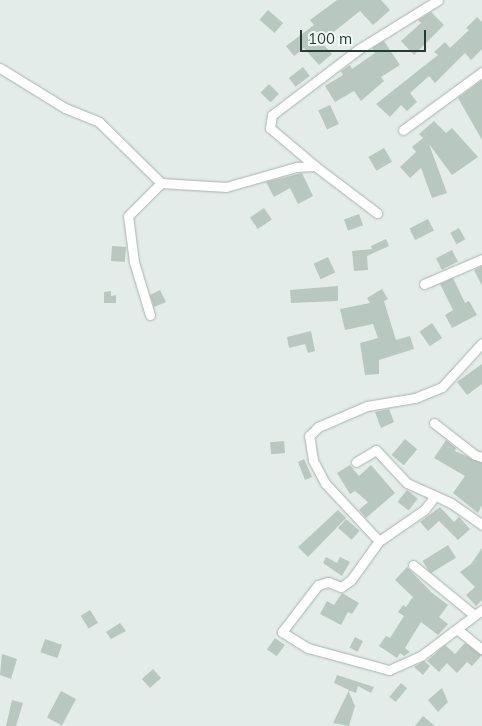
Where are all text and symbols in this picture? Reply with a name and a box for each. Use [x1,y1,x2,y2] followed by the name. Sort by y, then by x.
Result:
[302,20,428,52] scale bar
[308,29,352,48] text: 100 m

